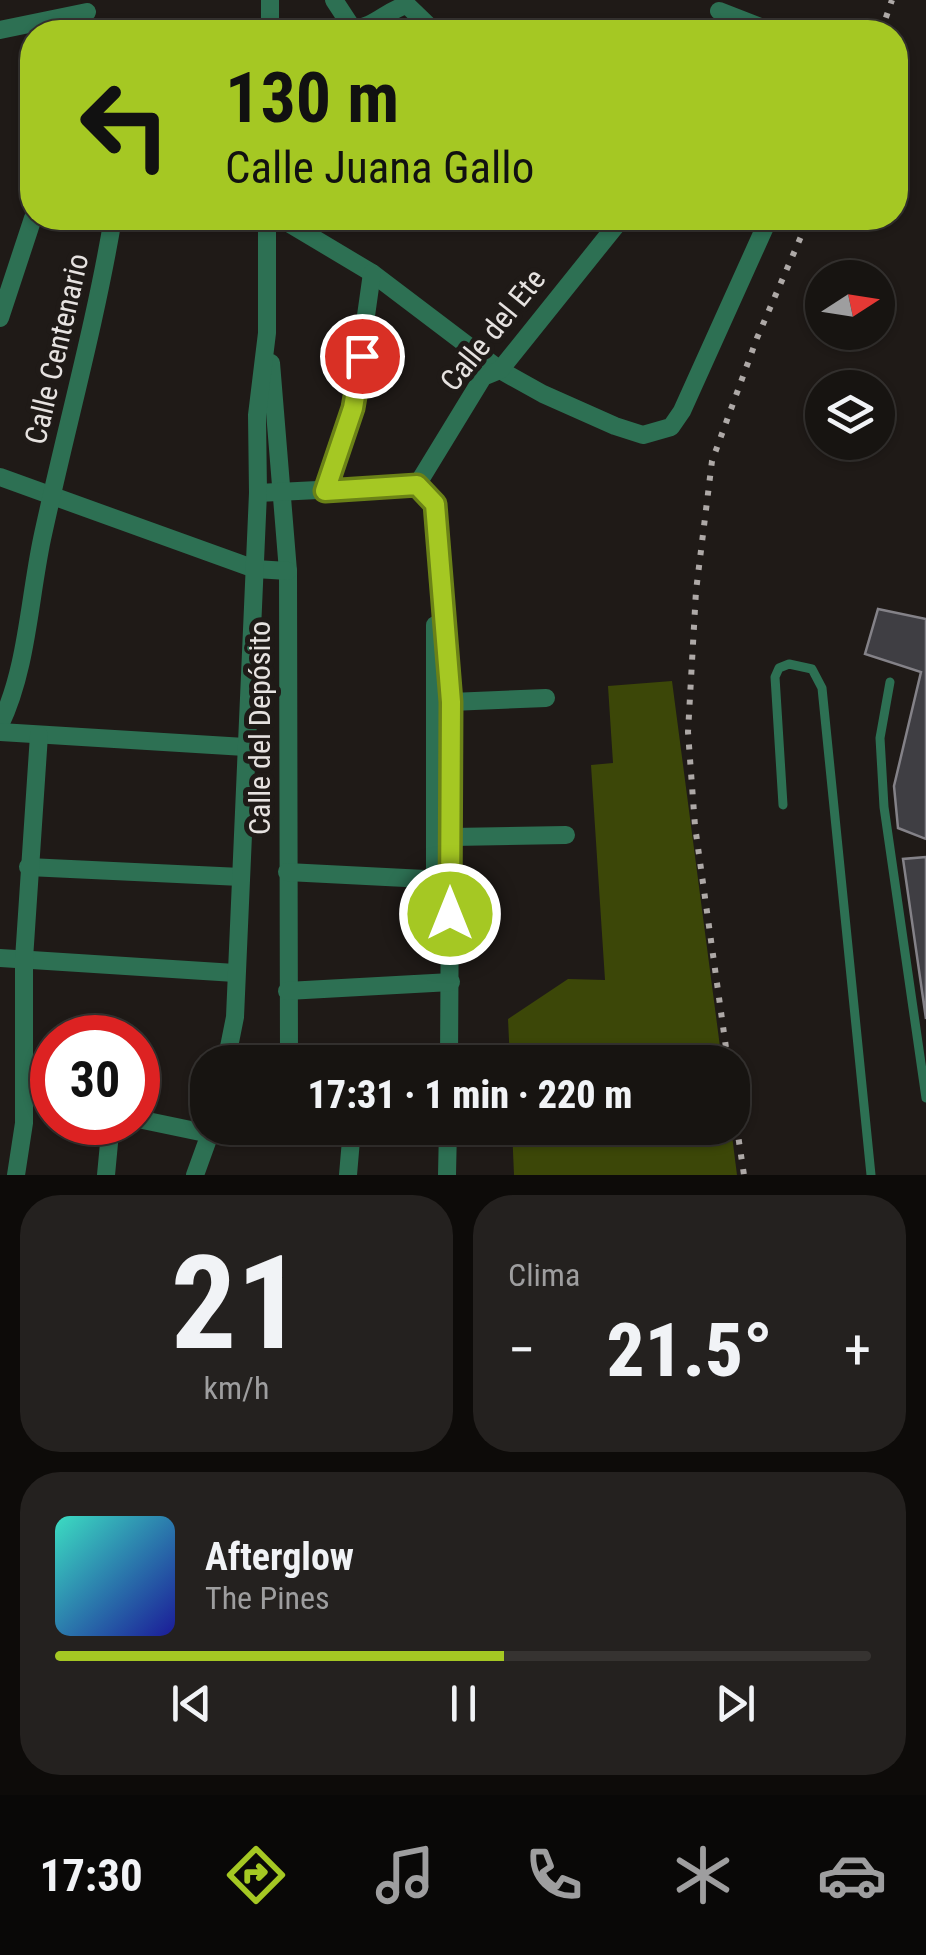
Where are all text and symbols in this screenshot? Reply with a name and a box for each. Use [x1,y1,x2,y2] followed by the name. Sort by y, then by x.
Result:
[225,57,399,139] text: 130 m
[60,60,190,190] icon: left
[225,141,534,194] text: Calle Juana Gallo
[18,250,95,448] street label: Calle Centenario
[805,260,895,350] north arrow
[805,260,895,460] map controls
[433,262,552,398] street label: Calle del Ete
[320,314,405,399] pin
[335,329,390,384] icon: arrive
[805,370,895,460] button: layers
[242,621,277,835] street label: Calle del Depósito
[398,862,502,966] position arrow
[30,1015,160,1145] speed limit sign: 30
[308,1073,632,1117] text: 17:31 · 1 min · 220 m
[171,1227,302,1380] text: 21
[508,1256,580,1294] text: Clima
[607,1306,773,1394] text: 21.5°
[508,1318,536,1382] text: −
[844,1318,871,1382] text: +
[204,1369,269,1407] text: km/h
[205,1535,354,1579] text: Afterglow
[205,1579,330,1617] text: The Pines
[164,1676,219,1731] icon: previous
[436,1676,491,1731] icon: pause
[708,1676,763,1731] icon: next
[221,1840,291,1910] icon: directions
[370,1840,440,1910] icon: music
[519,1840,589,1910] icon: phone
[668,1840,738,1910] icon: climate
[817,1840,887,1910] icon: car
[39,1849,143,1902] text: 17:30

